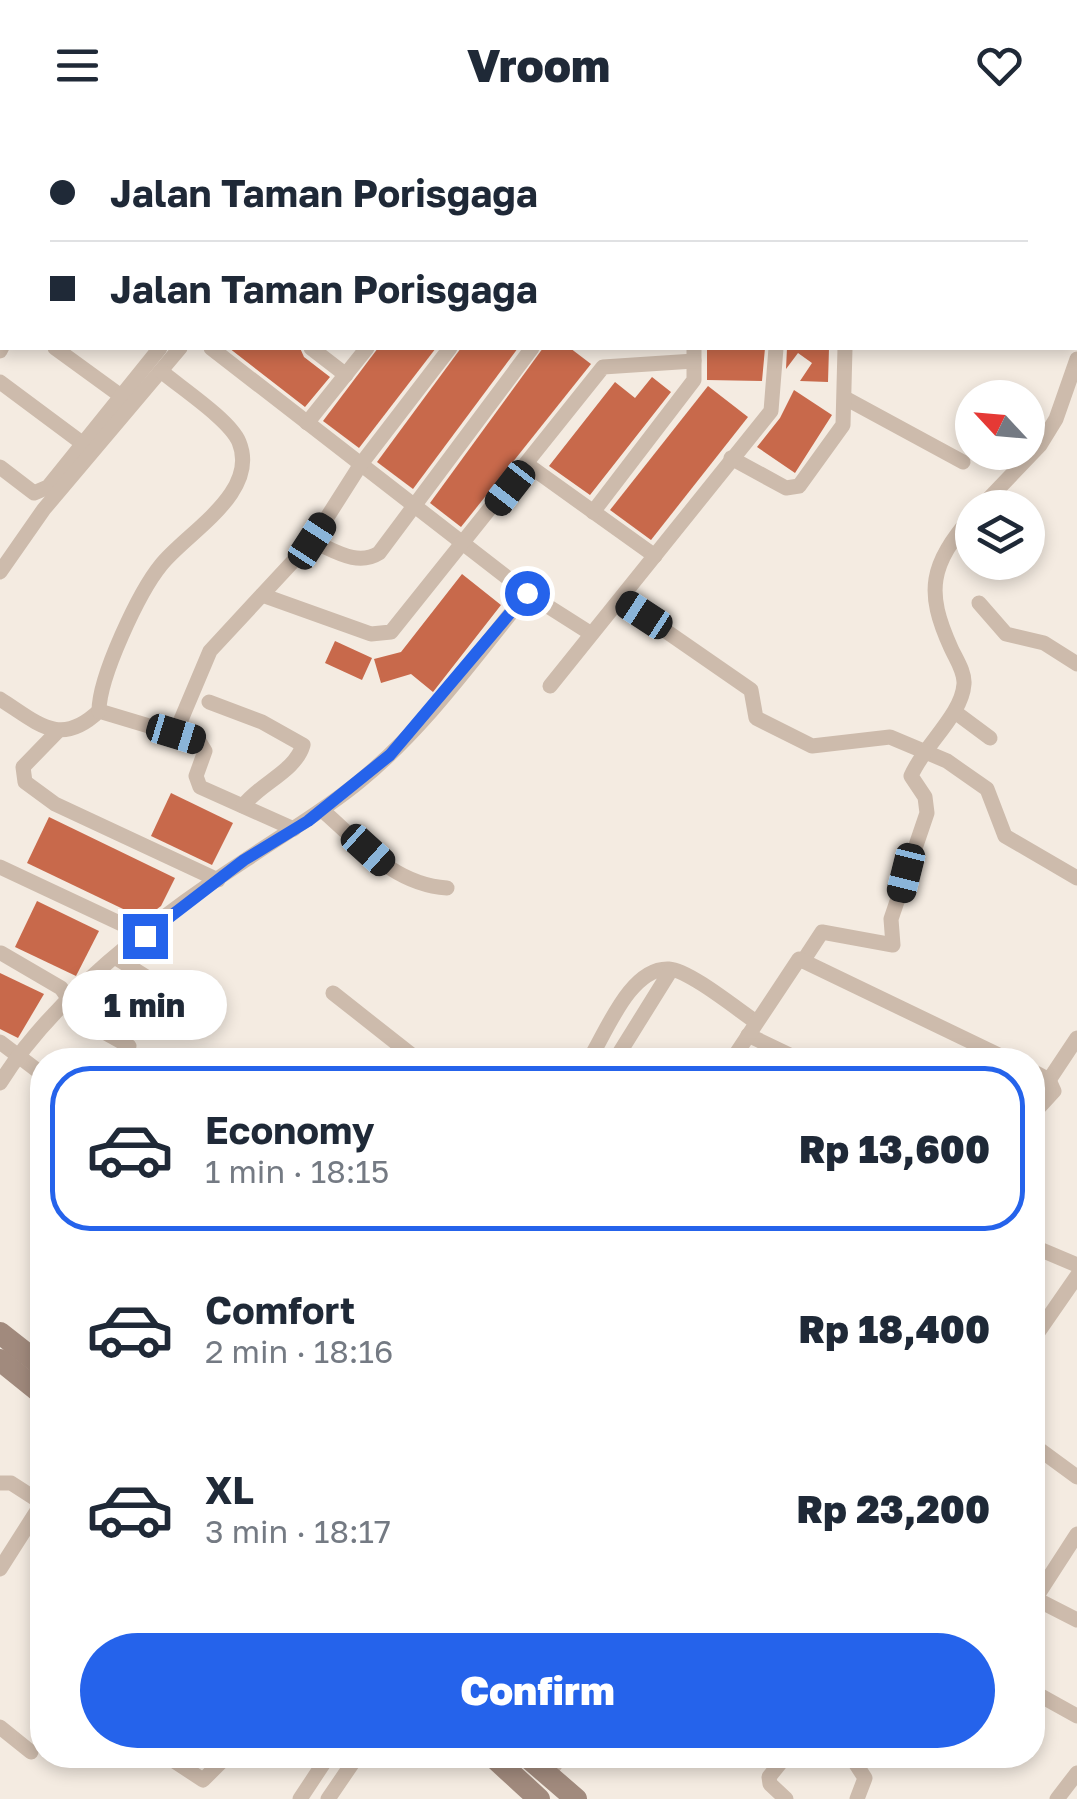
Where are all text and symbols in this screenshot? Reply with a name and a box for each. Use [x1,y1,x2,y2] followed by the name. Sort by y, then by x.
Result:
[50,38,105,93] icon: menu
[467,38,610,92] text: Vroom
[972,38,1027,93] icon: heart
[110,170,538,215] text: Jalan Taman Porisgaga
[110,266,538,311] text: Jalan Taman Porisgaga
[955,380,1045,470] north arrow
[955,380,1045,580] map controls
[480,455,540,521] car
[955,490,1045,580] button: layers
[283,508,341,574] car
[505,571,550,616] route start
[611,586,677,644] car
[143,711,209,757] car
[336,819,400,881] car
[884,840,928,906] car
[123,914,168,959] route end
[62,971,228,1041] callout: 1 min
[104,986,185,1024] text: 1 min
[85,1104,175,1194] icon: car
[205,1107,374,1152] text: Economy
[799,1126,990,1171] text: Rp 13,600
[205,1152,389,1190] text: 1 min · 18:15
[85,1284,175,1374] icon: car
[205,1287,355,1332] text: Comfort
[799,1306,990,1351] text: Rp 18,400
[205,1332,393,1370] text: 2 min · 18:16
[85,1464,175,1554] icon: car
[205,1467,254,1512] text: XL
[797,1486,990,1531] text: Rp 23,200
[205,1512,391,1550] text: 3 min · 18:17
[80,1633,995,1748] button: Confirm

